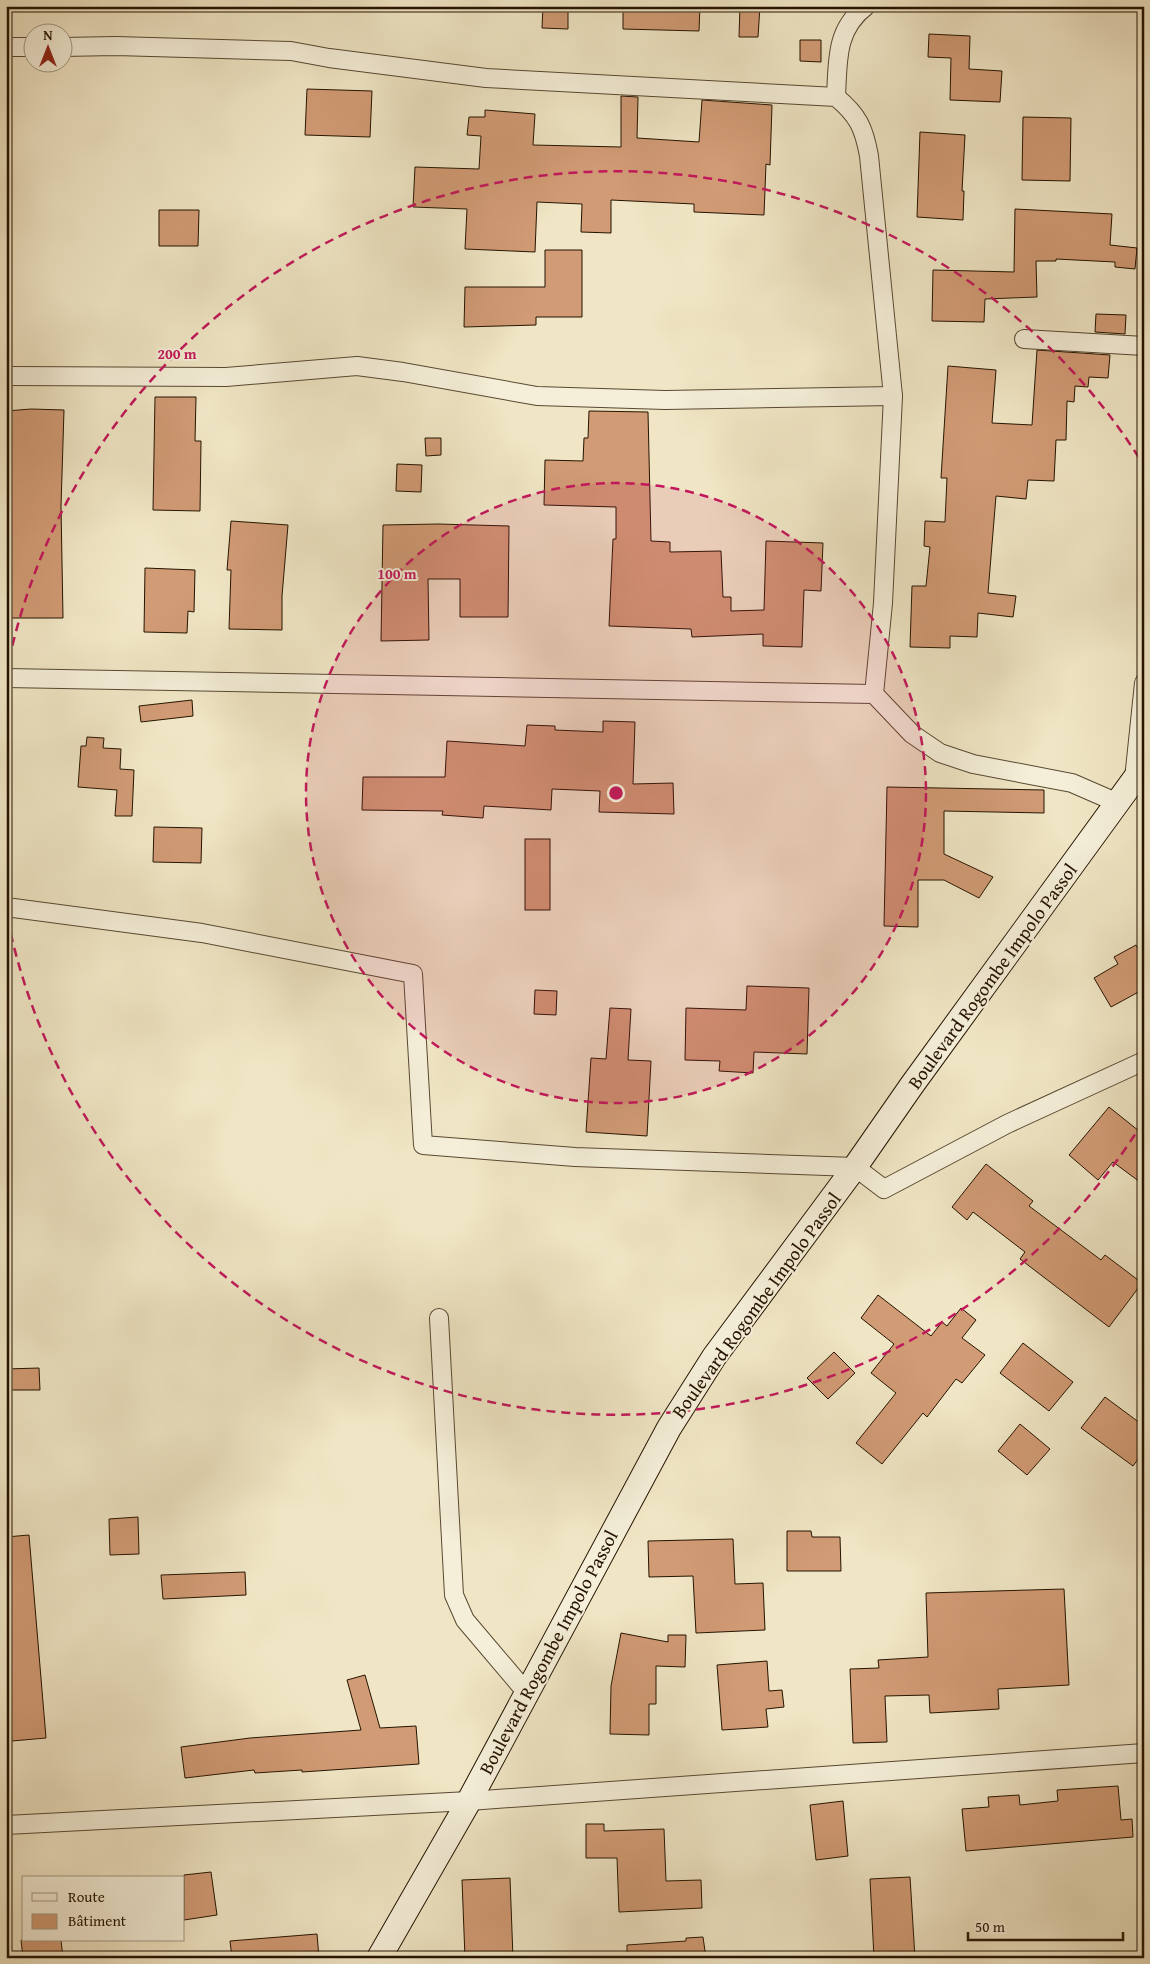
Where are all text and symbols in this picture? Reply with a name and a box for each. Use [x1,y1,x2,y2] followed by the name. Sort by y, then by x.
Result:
[22,22,72,72] north arrow
[43,25,53,45] text: N
[157,343,197,364] text: 200 m
[377,563,417,584] text: 100 m
[607,784,625,802] centre of rings
[900,857,1084,1095] street label: Boulevard Rogombe Impolo Passol
[664,1186,848,1424] street label: Boulevard Rogombe Impolo Passol
[472,1525,624,1779] street label: Boulevard Rogombe Impolo Passol
[22,1876,185,1942] legend
[68,1886,105,1907] text: Route
[968,1909,1122,1941] scale bar
[68,1910,127,1931] text: Bâtiment
[975,1916,1006,1937] text: 50 m

